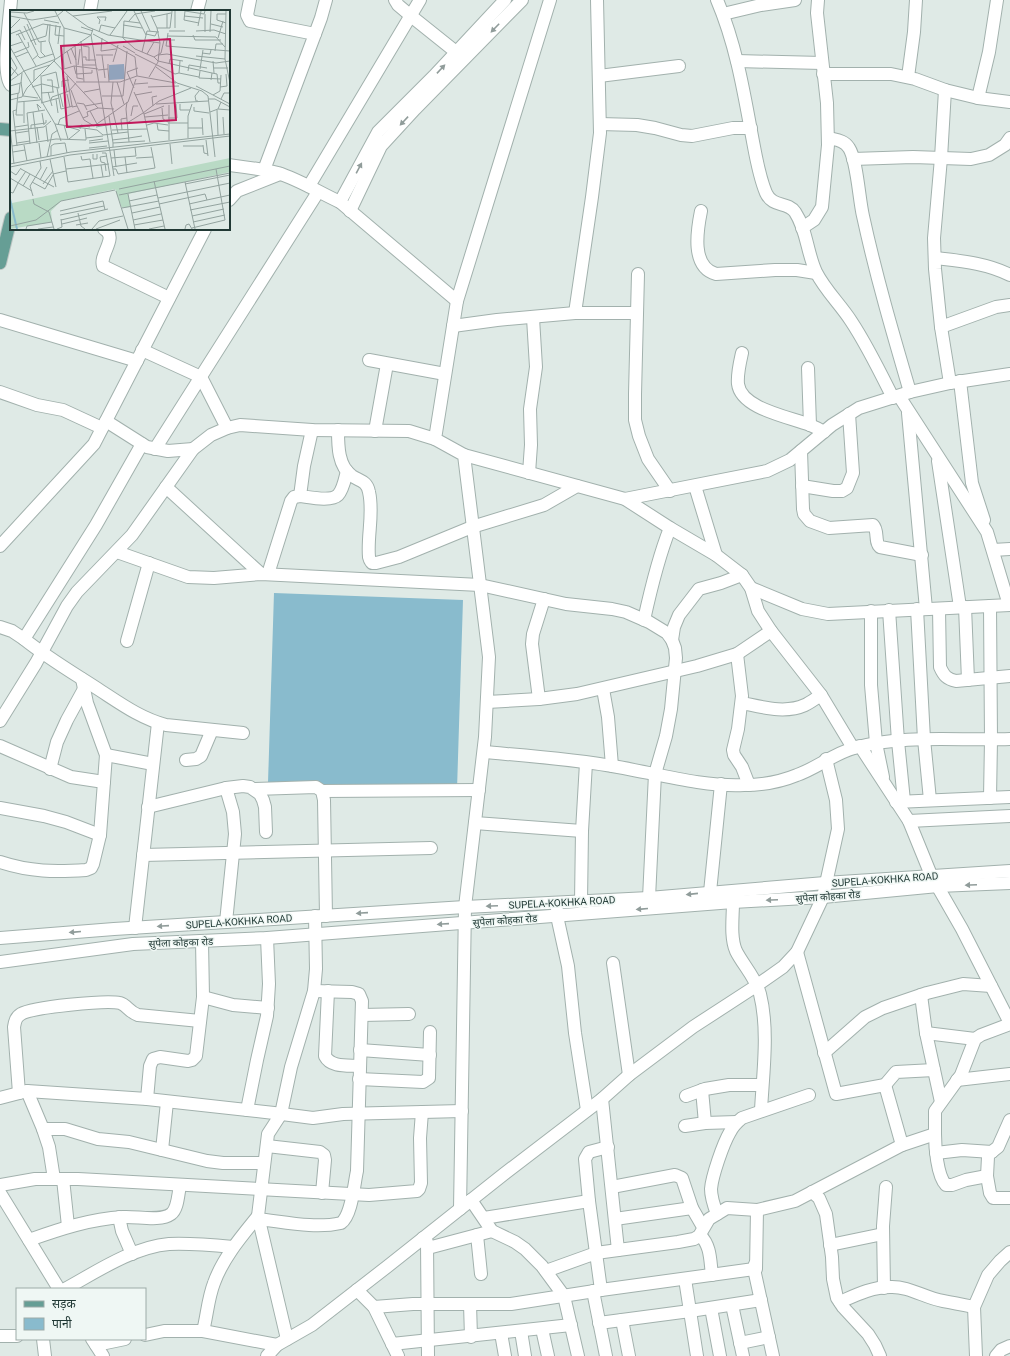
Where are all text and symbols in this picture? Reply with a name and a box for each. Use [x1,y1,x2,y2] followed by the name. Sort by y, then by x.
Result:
[10,10,230,230] inset map
[490,23,499,33] one-way arrow
[436,64,445,74] one-way arrow
[399,116,409,126] one-way arrow
[355,162,362,174] one-way arrow
[831,870,939,889] street label: SUPELA-KOKHKA ROAD
[965,881,977,888] one-way arrow
[795,889,861,905] street label: सुपेला कोहका रोड
[686,890,698,897] one-way arrow
[508,894,616,911] street label: SUPELA-KOKHKA ROAD
[766,896,778,903] one-way arrow
[486,902,498,909] one-way arrow
[636,906,648,913] one-way arrow
[356,910,369,917] one-way arrow
[185,912,293,931] street label: SUPELA-KOKHKA ROAD
[472,913,538,929] street label: सुपेला कोहका रोड
[437,921,449,928] one-way arrow
[157,922,169,929] one-way arrow
[69,929,81,935] one-way arrow
[149,936,214,950] street label: सुपेला कोहका रोड
[16,1288,146,1340] legend
[52,1297,77,1311] text: सड़क
[52,1316,73,1331] text: पानी

